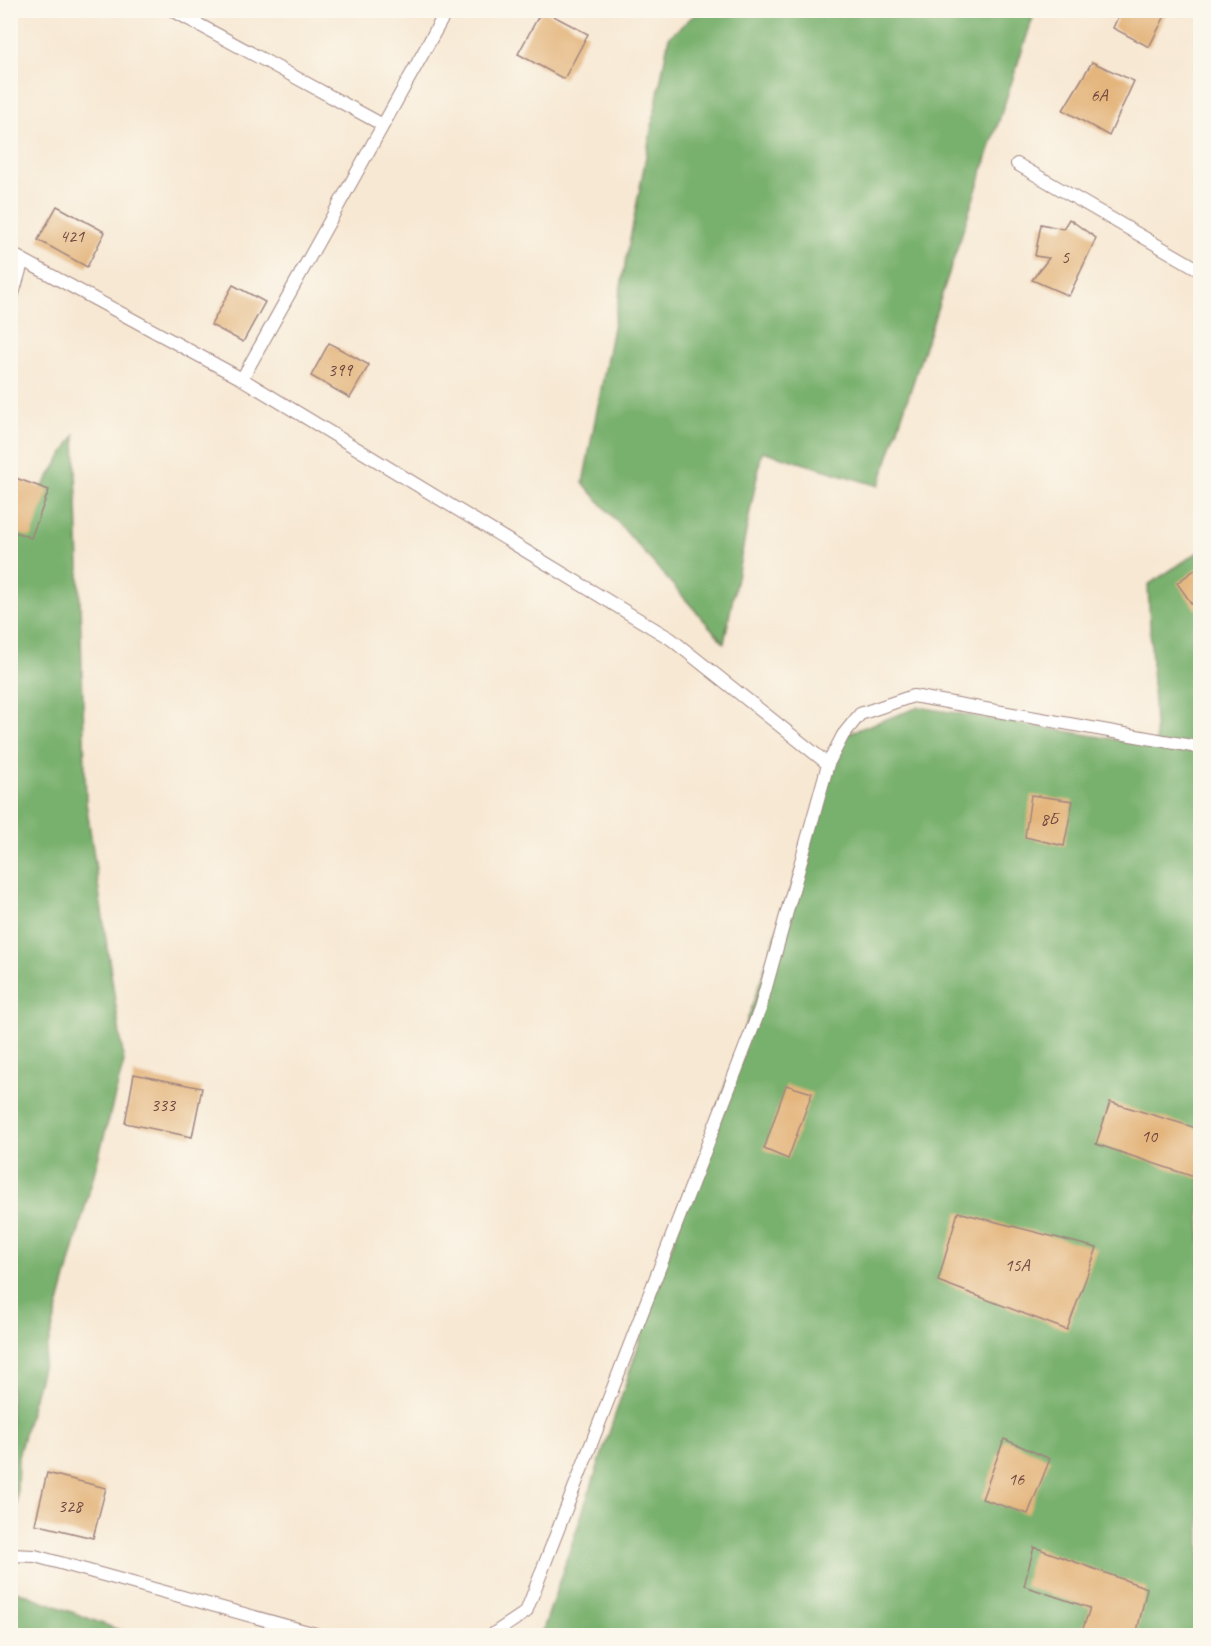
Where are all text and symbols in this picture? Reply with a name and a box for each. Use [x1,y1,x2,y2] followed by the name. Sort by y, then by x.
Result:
[1090,84,1109,106] house number: 6А
[60,225,85,247] house number: 421
[1061,246,1070,268] house number: 5
[328,359,354,381] house number: 399
[1040,808,1060,830] house number: 8Б
[151,1094,177,1116] house number: 333
[1141,1125,1159,1147] house number: 10
[1004,1254,1031,1276] house number: 15А
[1008,1468,1025,1490] house number: 16
[58,1495,84,1517] house number: 328

